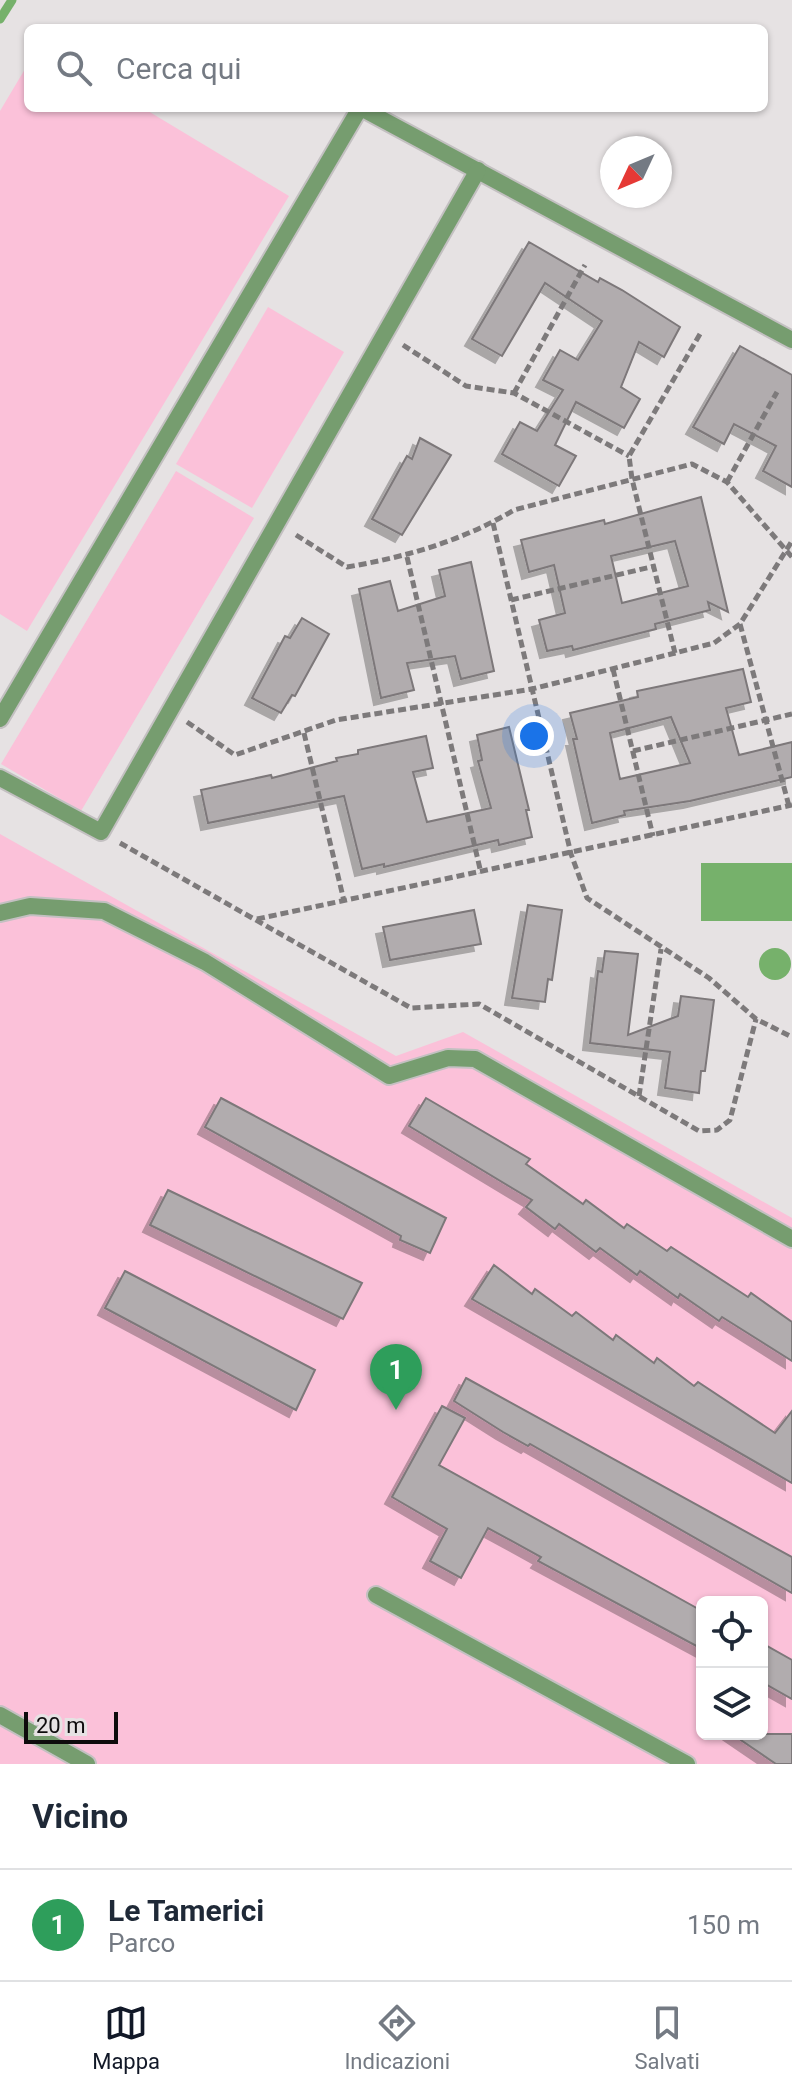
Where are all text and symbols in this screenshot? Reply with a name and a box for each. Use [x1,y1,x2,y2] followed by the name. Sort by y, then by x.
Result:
[24,24,768,112] search box
[52,46,96,90] icon: search
[116,51,242,86] text: Cerca qui
[600,136,672,208] north arrow
[514,716,554,756] your location
[370,1344,422,1410] pin: 1
[696,1596,768,1740] map controls
[696,1596,768,1668] button: locate
[696,1668,768,1740] button: layers
[24,1708,118,1744] scale bar
[36,1713,85,1738] text: 20 m
[32,1796,128,1836] text: Vicino
[108,1893,264,1928] text: Le Tamerici
[51,1910,65,1940] text: 1
[687,1910,760,1940] text: 150 m
[108,1928,175,1958] text: Parco
[92,2001,160,2074] tab: Mappa
[344,2001,450,2074] tab: Indicazioni
[634,2001,700,2074] tab: Salvati

